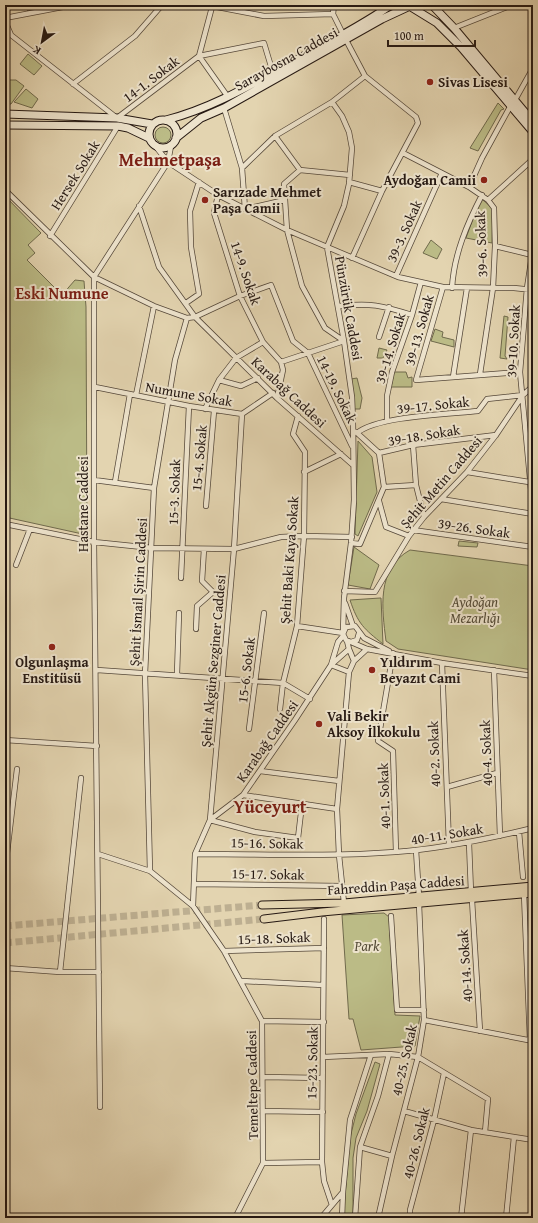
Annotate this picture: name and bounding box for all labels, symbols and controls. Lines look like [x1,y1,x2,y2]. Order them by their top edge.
north arrow [22,22,62,62]
street label: Saraybosna Caddesi [231,22,341,96]
scale bar [388,22,475,48]
text: 100 m [394,27,424,44]
text: K [29,42,44,59]
street label: 14-1. Sokak [118,51,184,107]
place label: Sivas Lisesi [438,72,508,92]
marker: Sivas Lisesi [425,77,435,87]
street label: Hersek Sokak [46,136,105,214]
district label: Mehmetpaşa [119,146,222,173]
place label: Aydoğan Camii [383,170,477,190]
marker: Aydoğan Camii [479,175,489,185]
place label: Sarızade Mehmet Paşa Camii [213,182,322,218]
marker: Sarızade Mehmet Paşa Camii [200,195,210,205]
street label: 39-3. Sokak [381,196,427,265]
street label: 39-6. Sokak [470,210,492,277]
street label: 14-9. Sokak [226,238,267,308]
street label: Pünzürük Caddesi [330,254,368,362]
district label: Eski Numune [15,281,109,305]
street label: 39-13. Sokak [399,291,439,368]
street label: 39-10. Sokak [501,303,525,378]
street label: 39-14. Sokak [370,309,411,386]
street label: Karabağ Caddesi [247,352,331,432]
street label: 14-19. Sokak [312,352,362,427]
street label: Numune Sokak [144,377,235,412]
street label: 39-17. Sokak [396,391,471,419]
street label: 39-18. Sokak [386,419,463,451]
street label: 15-4. Sokak [186,423,212,492]
street label: Şehit Metin Caddesi [395,432,487,532]
street label: Hastane Caddesi [73,456,93,552]
street label: 15-3. Sokak [163,458,185,525]
street label: Şehit Baki Kaya Sokak [275,495,304,625]
street label: 39-26. Sokak [436,513,512,543]
street label: Şehit İsmail Şirin Caddesi [124,517,152,667]
street label: Şehit Akgün Sezginer Caddesi [195,574,231,748]
park label: Aydoğan Mezarlığı [450,592,500,628]
street label: 15-6. Sokak [232,635,260,704]
marker: Olgunlaşma Enstitüsü [47,642,57,652]
place label: Olgunlaşma Enstitüsü [15,652,90,688]
place label: Yıldırım Beyazıt Cami [380,652,461,688]
marker: Yıldırım Beyazıt Cami [367,665,377,675]
street label: Karabağ Caddesi [231,696,303,786]
place label: Vali Bekir Aksoy İlkokulu [327,706,420,742]
marker: Vali Bekir Aksoy İlkokulu [314,719,324,729]
street label: 40-4. Sokak [475,719,497,786]
street label: 40-2. Sokak [423,720,445,787]
street label: 40-1. Sokak [373,762,395,829]
district label: Yüceyurt [233,793,307,820]
street label: 40-11. Sokak [409,818,486,850]
street label: 15-16. Sokak [230,832,305,854]
street label: 15-17. Sokak [231,863,306,885]
street label: Fahreddin Paşa Caddesi [327,870,465,900]
street label: 15-18. Sokak [237,927,312,949]
street label: 40-14. Sokak [452,928,478,1003]
park label: Park [354,936,380,956]
street label: 40-25. Sokak [386,1021,422,1098]
street label: 15-23. Sokak [301,1025,323,1100]
street label: Temeltepe Caddesi [241,1030,263,1140]
street label: 40-26. Sokak [397,1104,435,1181]

